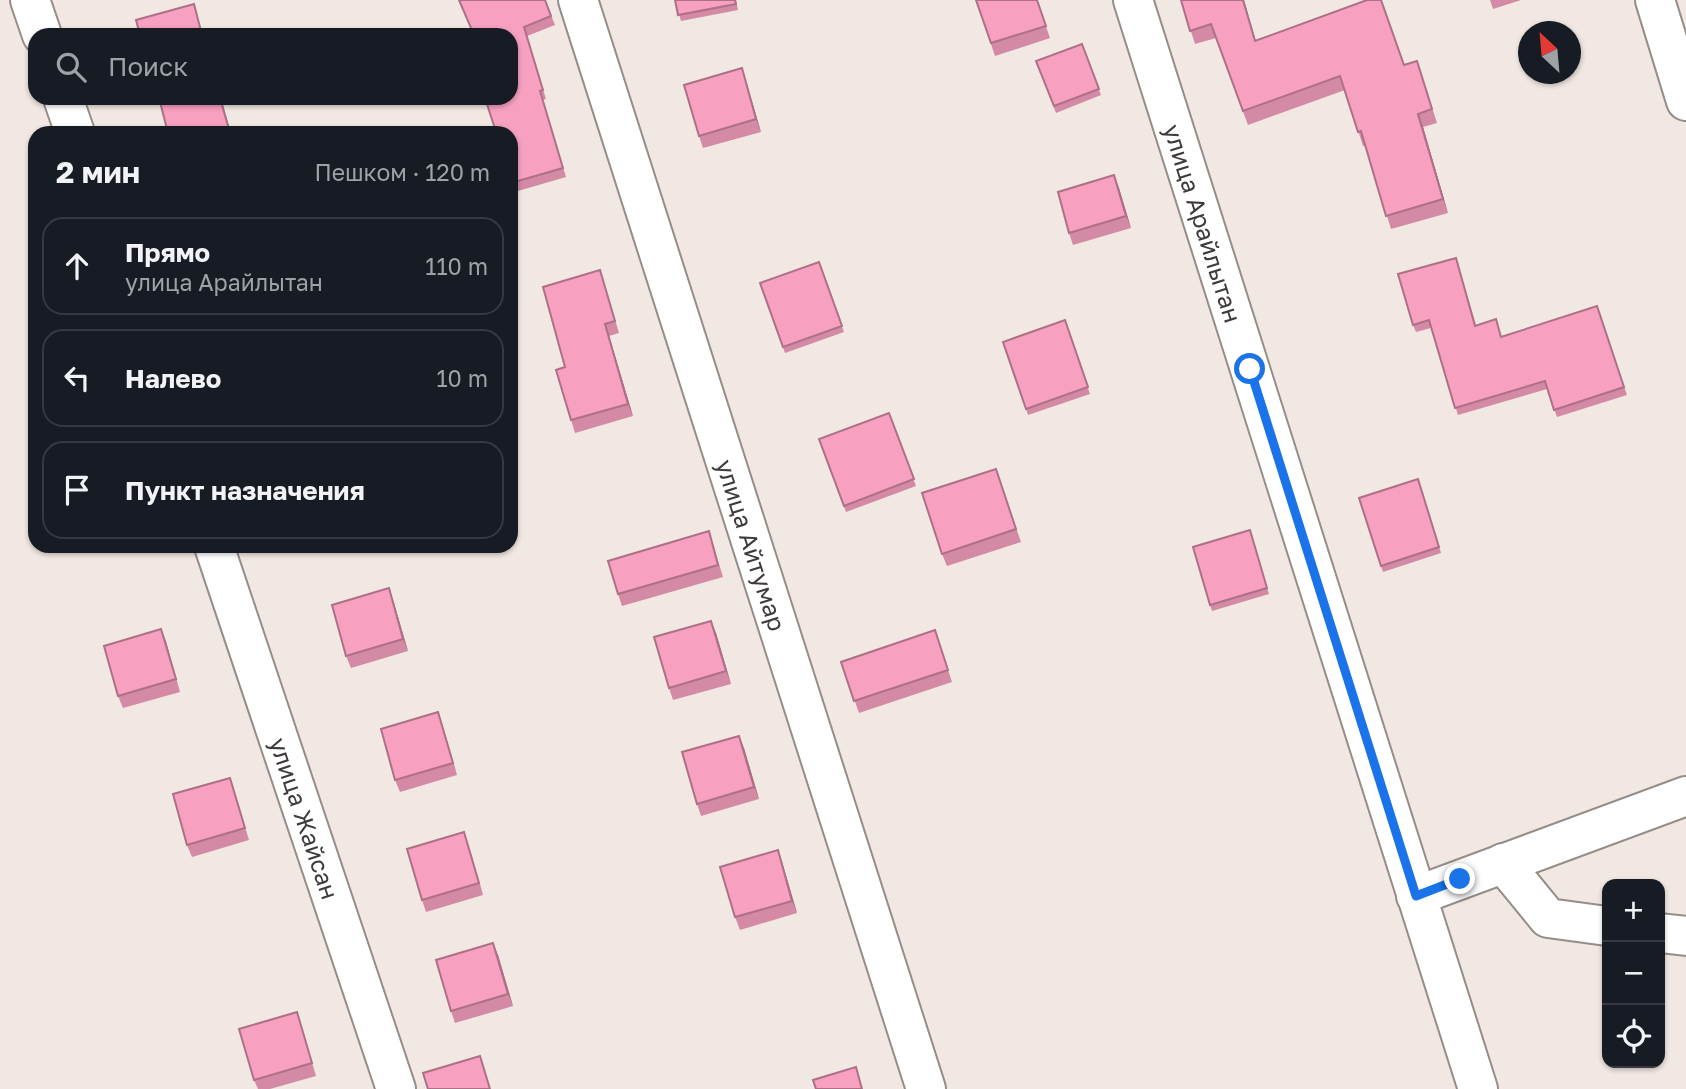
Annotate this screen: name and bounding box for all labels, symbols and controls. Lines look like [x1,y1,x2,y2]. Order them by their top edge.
north arrow [1518,21,1581,84]
search box [28,28,518,105]
icon: search [52,48,90,86]
text: Поиск [108,51,188,82]
street label: улица Арайлытан [1159,120,1249,326]
text: 2 мин [56,154,140,190]
text: Пешком · 120 m [314,158,490,186]
text: Прямо [125,237,210,268]
icon: ahead [58,247,96,285]
text: 110 m [425,252,488,280]
text: улица Арайлытан [125,268,323,296]
route start [1234,353,1265,384]
icon: left [58,359,96,397]
text: Налево [125,363,221,394]
text: 10 m [436,364,488,392]
street label: улица Айтумар [711,455,793,634]
icon: arrive [58,471,96,509]
text: Пункт назначения [125,475,365,506]
street label: улица Жайсан [265,734,346,903]
route end [1444,863,1475,894]
map controls [1602,879,1665,1068]
button: + [1602,879,1665,942]
button: − [1602,942,1665,1005]
button: locate [1602,1005,1665,1068]

